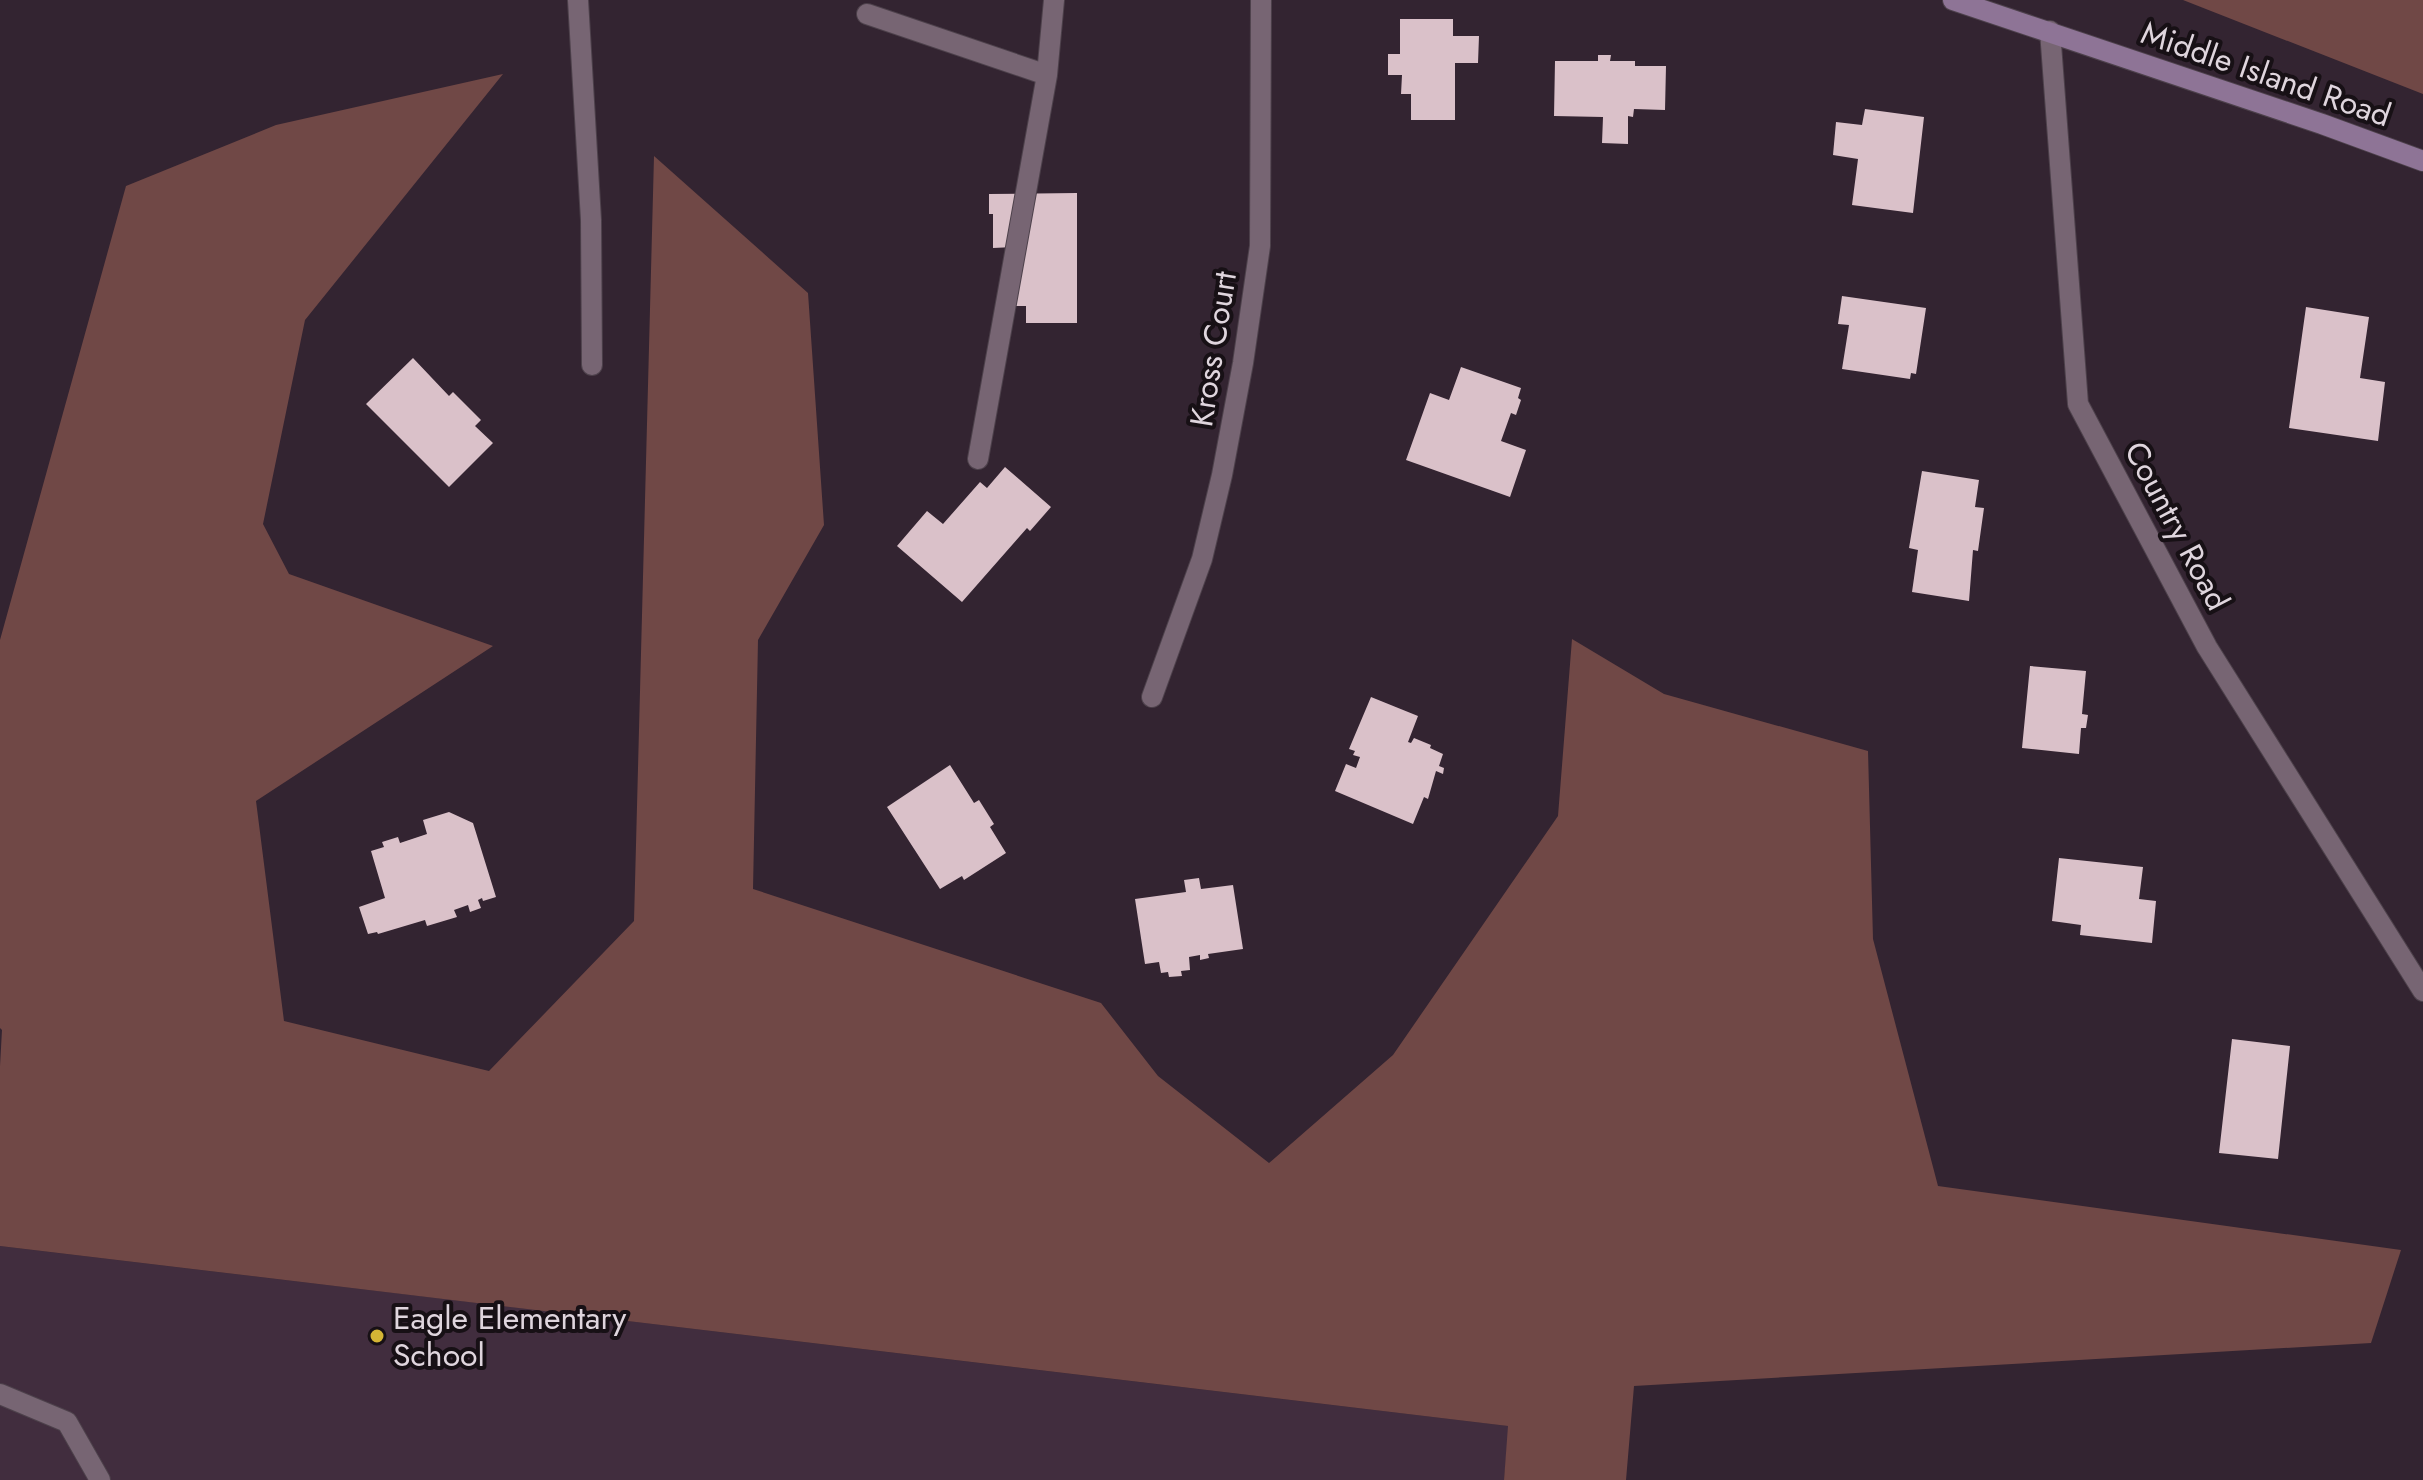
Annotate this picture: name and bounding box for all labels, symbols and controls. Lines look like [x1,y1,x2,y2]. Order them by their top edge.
street label: Middle Island Road [2135,10,2397,138]
street label: Kross Court [1178,268,1248,430]
street label: Country Road [2113,433,2241,619]
place label: Eagle Elementary School [393,1295,627,1378]
marker: Eagle Elementary School [368,1327,386,1345]

